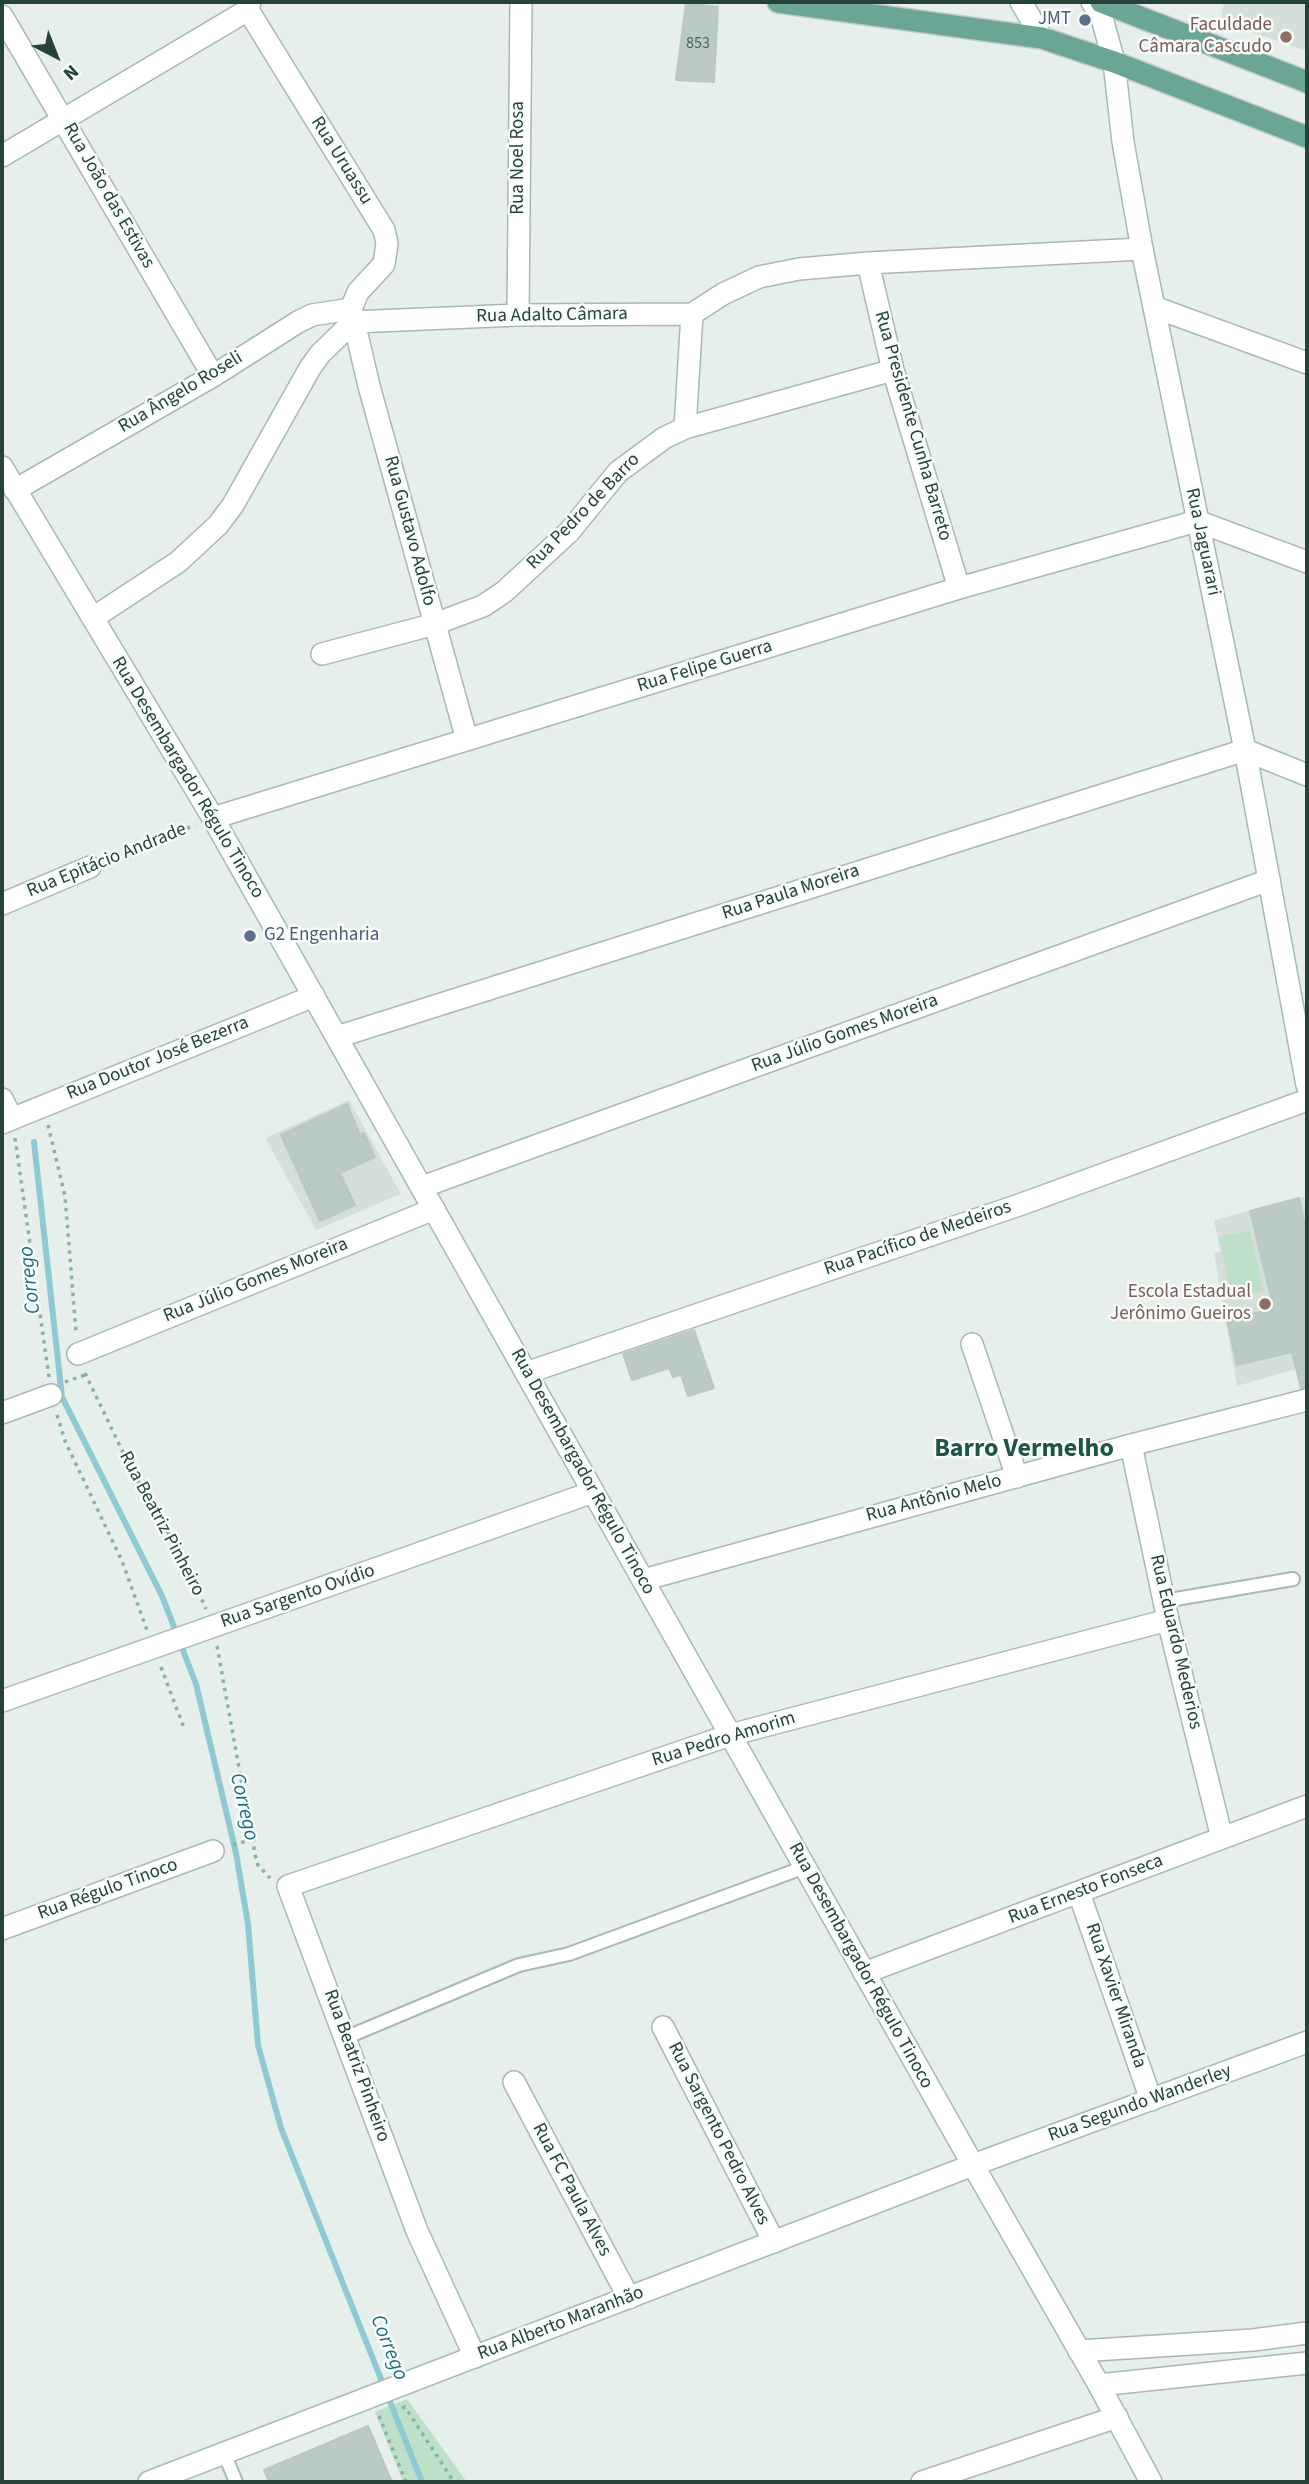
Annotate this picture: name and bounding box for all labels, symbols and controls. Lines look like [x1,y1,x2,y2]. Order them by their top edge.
place label: JMT [1038,9,1071,31]
marker: JMT [1077,12,1093,28]
place label: Faculdade Câmara Cascudo [1139,15,1272,59]
north arrow [21,21,91,91]
marker: Faculdade Câmara Cascudo [1278,29,1294,45]
house number: 853 [686,34,710,54]
text: N [57,58,84,86]
street label: Rua Noel Rosa [508,101,530,215]
street label: Rua Uruassu [305,113,377,209]
street label: Rua João das Estivas [57,119,159,273]
street label: Rua Adalto Câmara [476,303,628,329]
street label: Rua Presidente Cunha Barreto [868,308,956,544]
street label: Rua Ângelo Roseli [115,347,247,439]
street label: Rua Pedro de Barro [523,449,645,575]
street label: Rua Gustavo Adolfo [378,454,440,608]
street label: Rua Jaguarari [1179,486,1225,598]
street label: Rua Felipe Guerra [635,636,775,698]
street label: Rua Desembargador Régulo Tinoco [106,653,268,903]
street label: Rua Epitácio Andrade [24,819,190,903]
street label: Rua Paula Moreira [720,860,862,926]
place label: G2 Engenharia [264,925,379,947]
marker: G2 Engenharia [242,928,258,944]
street label: Rua Júlio Gomes Moreira [749,990,941,1078]
street label: Rua Doutor José Bezerra [64,1012,252,1106]
street label: Rua Pacífico de Medeiros [822,1196,1014,1282]
street label: Rua Júlio Gomes Moreira [160,1234,352,1328]
water label: Corrego [15,1245,47,1315]
place label: Escola Estadual Jerônimo Gueiros [1110,1282,1251,1326]
marker: Escola Estadual Jerônimo Gueiros [1257,1296,1273,1312]
street label: Rua Desembargador Régulo Tinoco [505,1345,659,1599]
district label: Barro Vermelho [934,1434,1114,1466]
street label: Rua Beatriz Pinheiro [113,1448,209,1600]
street label: Rua Antônio Melo [864,1470,1004,1528]
street label: Rua Eduardo Mederios [1144,1552,1206,1732]
street label: Rua Sargento Ovídio [218,1560,378,1634]
street label: Rua Pedro Amorim [650,1707,798,1773]
water label: Corrego [223,1771,263,1843]
street label: Rua Desembargador Régulo Tinoco [783,1839,937,2093]
street label: Rua Ernesto Fonseca [1005,1850,1167,1930]
street label: Rua Régulo Tinoco [35,1854,181,1926]
street label: Rua Xavier Miranda [1080,1921,1150,2071]
street label: Rua Beatriz Pinheiro [318,1987,394,2145]
street label: Rua Sargento Pedro Alves [662,2039,774,2229]
street label: Rua Segundo Wanderley [1045,2060,1235,2148]
street label: Rua FC Paula Alves [526,2119,616,2261]
street label: Rua Alberto Maranhão [475,2282,647,2366]
water label: Corrego [363,2312,413,2384]

